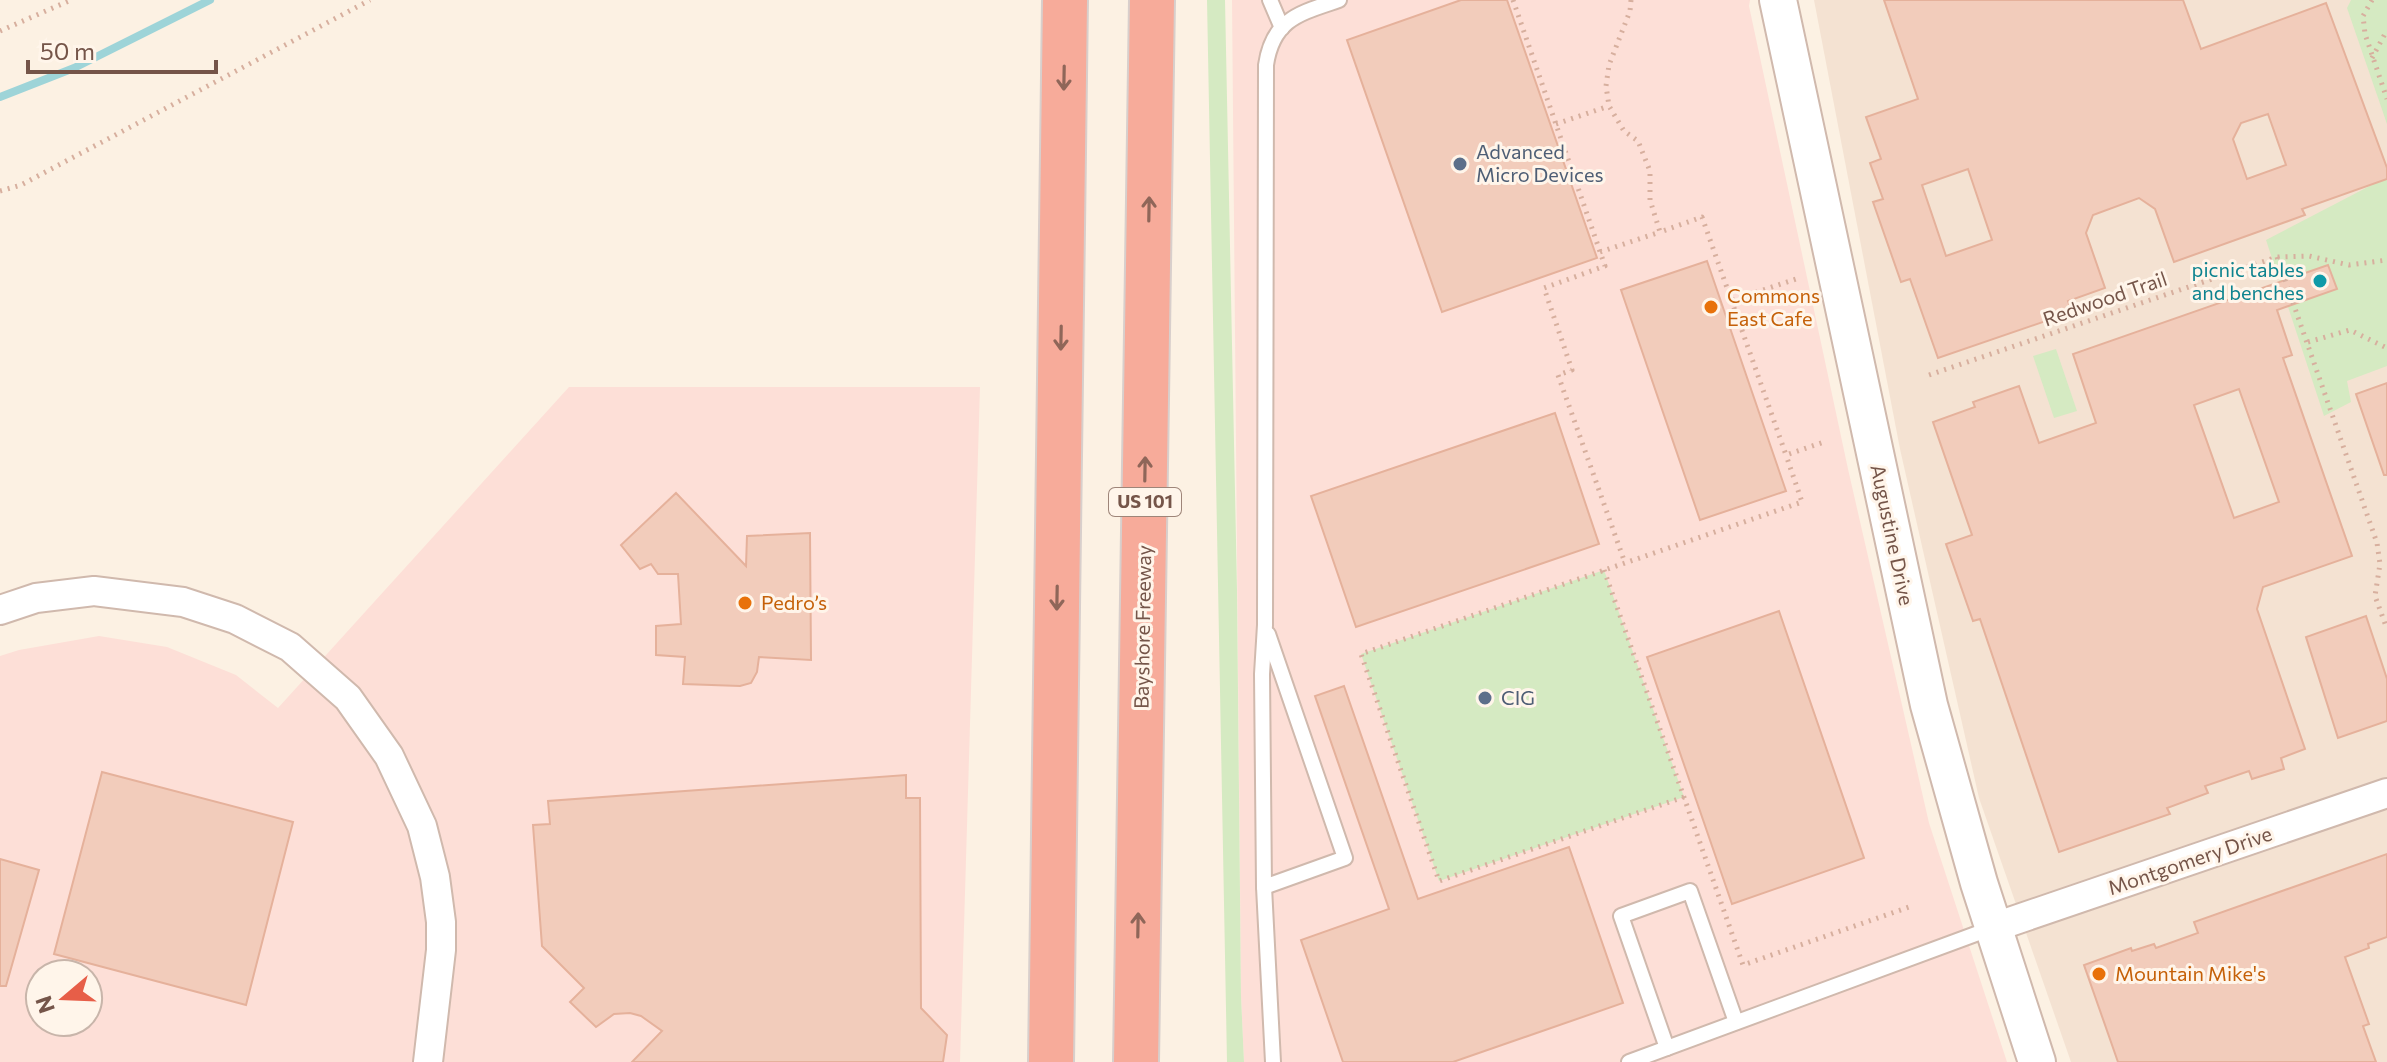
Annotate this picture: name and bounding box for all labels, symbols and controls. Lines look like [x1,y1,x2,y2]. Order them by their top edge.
scale bar [28,24,216,74]
text: 50 m [40,36,95,65]
one-way arrow [1056,64,1072,91]
place label: Advanced Micro Devices [1476,139,1604,186]
marker: Advanced Micro Devices [1451,155,1469,173]
one-way arrow [1141,196,1156,223]
place label: picnic tables and benches [2192,257,2304,304]
street label: Redwood Trail [2040,266,2170,330]
marker: picnic tables and benches [2311,272,2329,290]
place label: Commons East Cafe [1727,283,1820,330]
marker: Commons East Cafe [1702,298,1720,316]
one-way arrow [1053,324,1068,351]
one-way arrow [1137,456,1153,483]
street label: Augustine Drive [1866,462,1920,607]
road number: US 101 [1109,488,1181,516]
street label: Bayshore Freeway [1129,545,1155,709]
one-way arrow [1050,584,1065,611]
place label: Pedro’s [761,590,827,614]
marker: Pedro’s [736,594,754,612]
place label: CIG [1501,685,1535,709]
marker: CIG [1476,689,1494,707]
street label: Montgomery Drive [2105,821,2275,899]
one-way arrow [1131,912,1146,939]
north arrow [24,958,104,1038]
place label: Mountain Mike's [2115,961,2266,985]
marker: Mountain Mike's [2090,965,2108,983]
text: N [29,992,60,1017]

